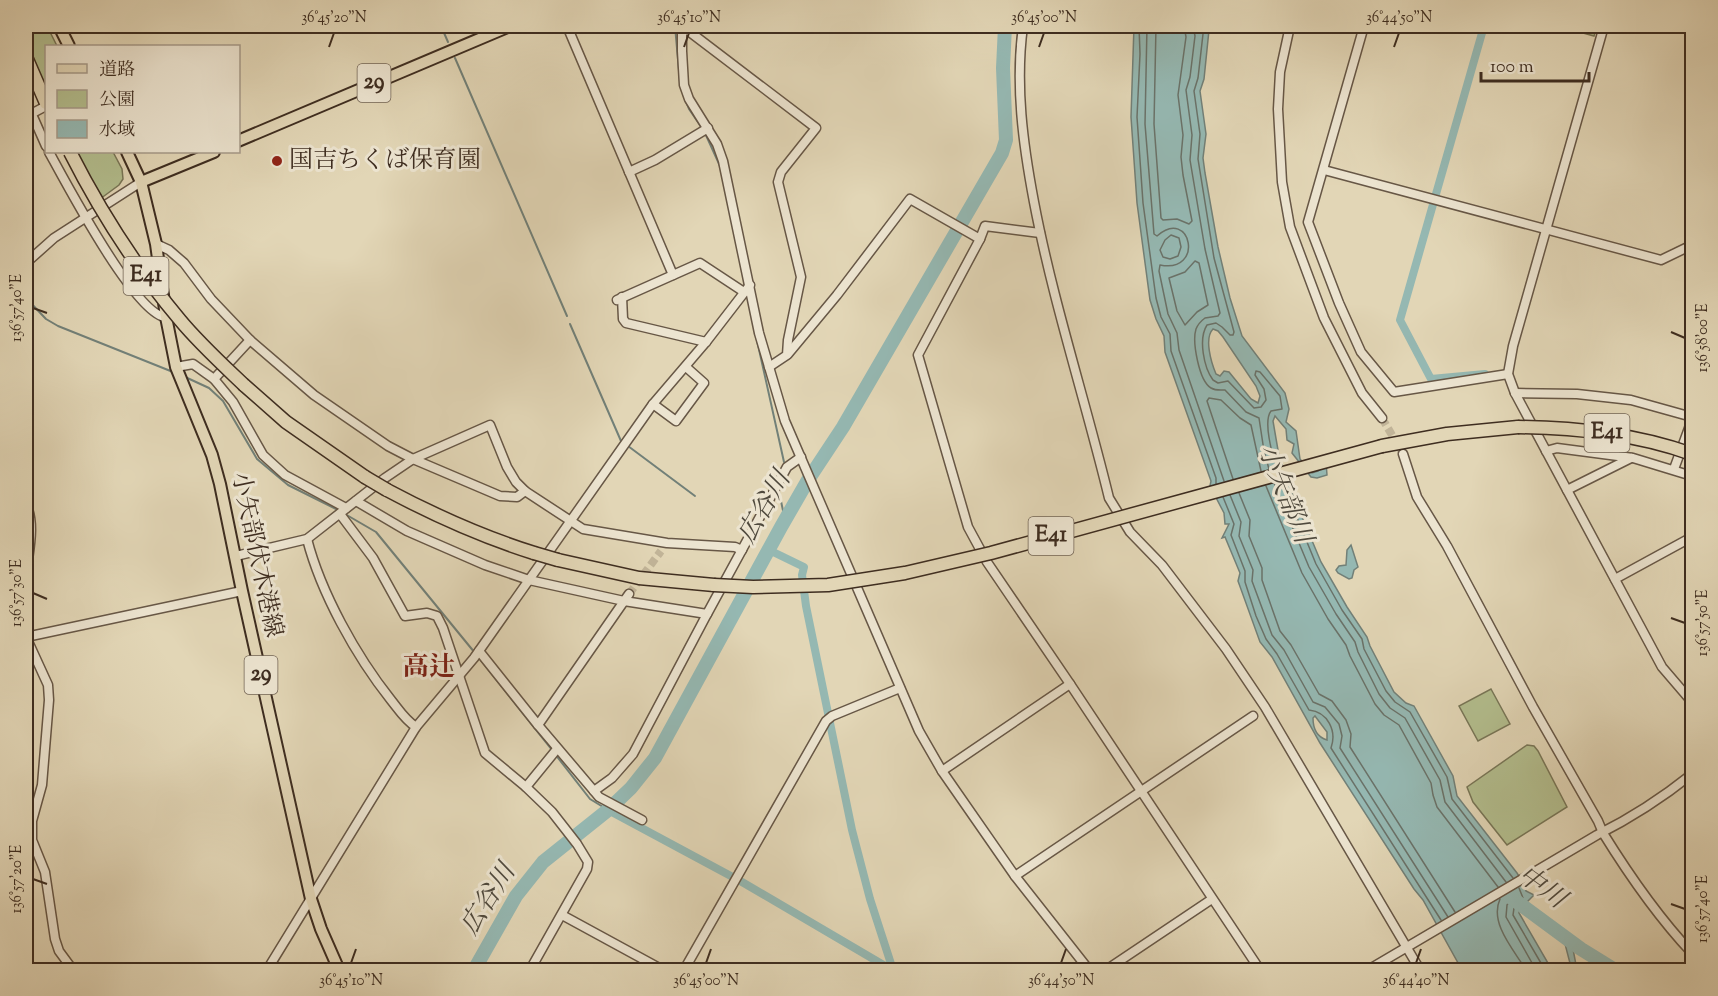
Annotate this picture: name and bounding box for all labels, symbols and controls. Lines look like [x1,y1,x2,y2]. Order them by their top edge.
text: 36°45'20"N [301,8,367,29]
text: 36°45'10"N [657,8,721,29]
text: 36°45'00"N [1011,8,1077,29]
text: 36°44'50"N [1366,8,1432,29]
legend [45,45,240,153]
scale bar [1481,45,1589,83]
text: 100 m [1490,55,1534,81]
text: 道路 [99,58,135,84]
road number: 29 [358,64,391,102]
text: 公園 [99,88,135,114]
text: 水域 [99,118,135,144]
place label: 国吉ちくば保育園 [289,144,481,178]
marker: 国吉ちくば保育園 [270,154,284,168]
road number: E41 [124,257,168,295]
text: 136°57'40"E [7,274,28,342]
text: 136°58'00"E [1693,303,1714,373]
road number: E41 [1584,414,1630,452]
water label: 小矢部川 [1247,439,1322,552]
water label: 広谷川 [729,462,802,551]
street label: 小矢部伏木港線 [222,469,290,641]
road number: E41 [1028,517,1074,555]
text: 136°57'30"E [7,559,28,627]
text: 136°57'50"E [1693,589,1714,657]
district label: 高辻 [403,650,455,687]
road number: 29 [244,656,278,694]
text: 136°57'20"E [7,845,28,913]
water label: 広谷川 [453,855,527,943]
water label: 中川 [1509,858,1575,920]
text: 136°57'40"E [1693,875,1714,943]
text: 36°45'10"N [319,971,383,992]
text: 36°45'00"N [673,971,739,992]
text: 36°44'50"N [1028,971,1094,992]
text: 36°44'40"N [1382,971,1450,992]

